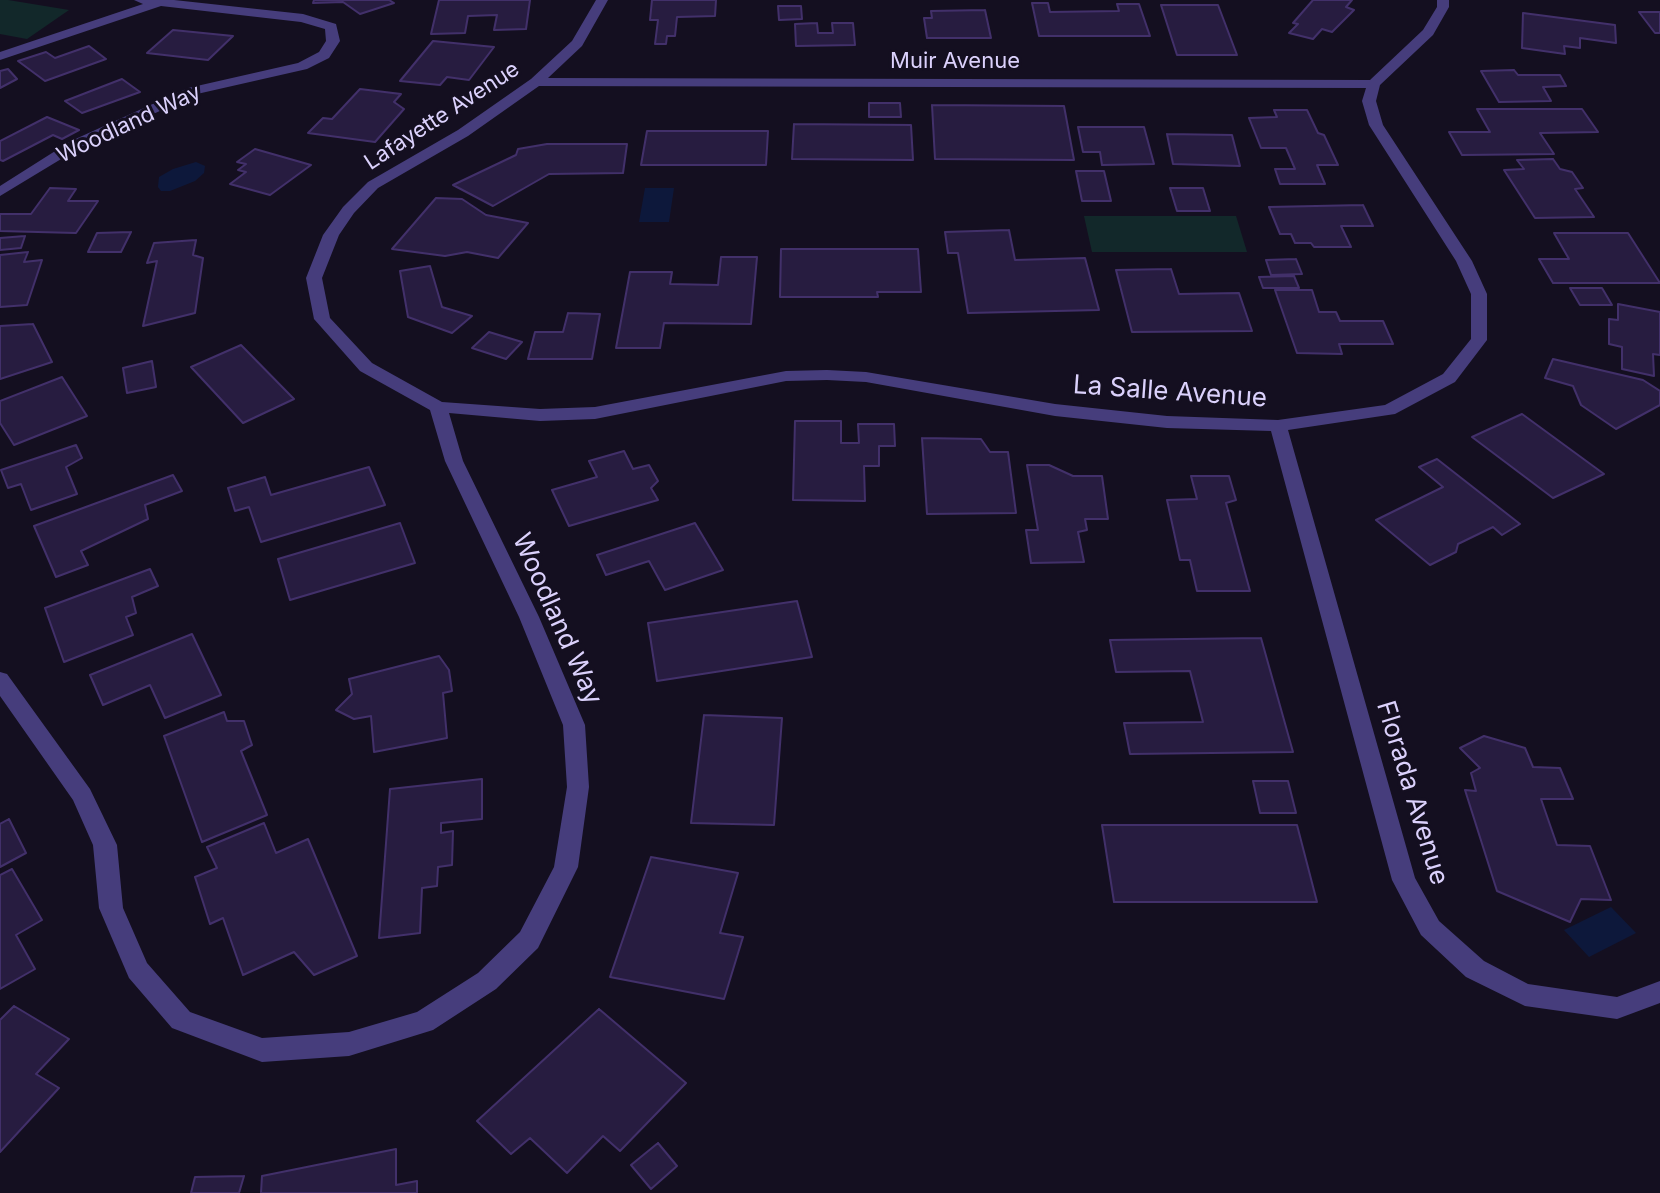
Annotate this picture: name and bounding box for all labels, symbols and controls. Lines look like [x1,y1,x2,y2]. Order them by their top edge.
street label: Muir Avenue [890,48,1020,74]
street label: Lafayette Avenue [360,56,524,176]
street label: Woodland Way [53,79,205,169]
street label: La Salle Avenue [1072,370,1268,414]
street label: Woodland Way [505,529,609,709]
street label: Florada Avenue [1369,697,1455,889]

